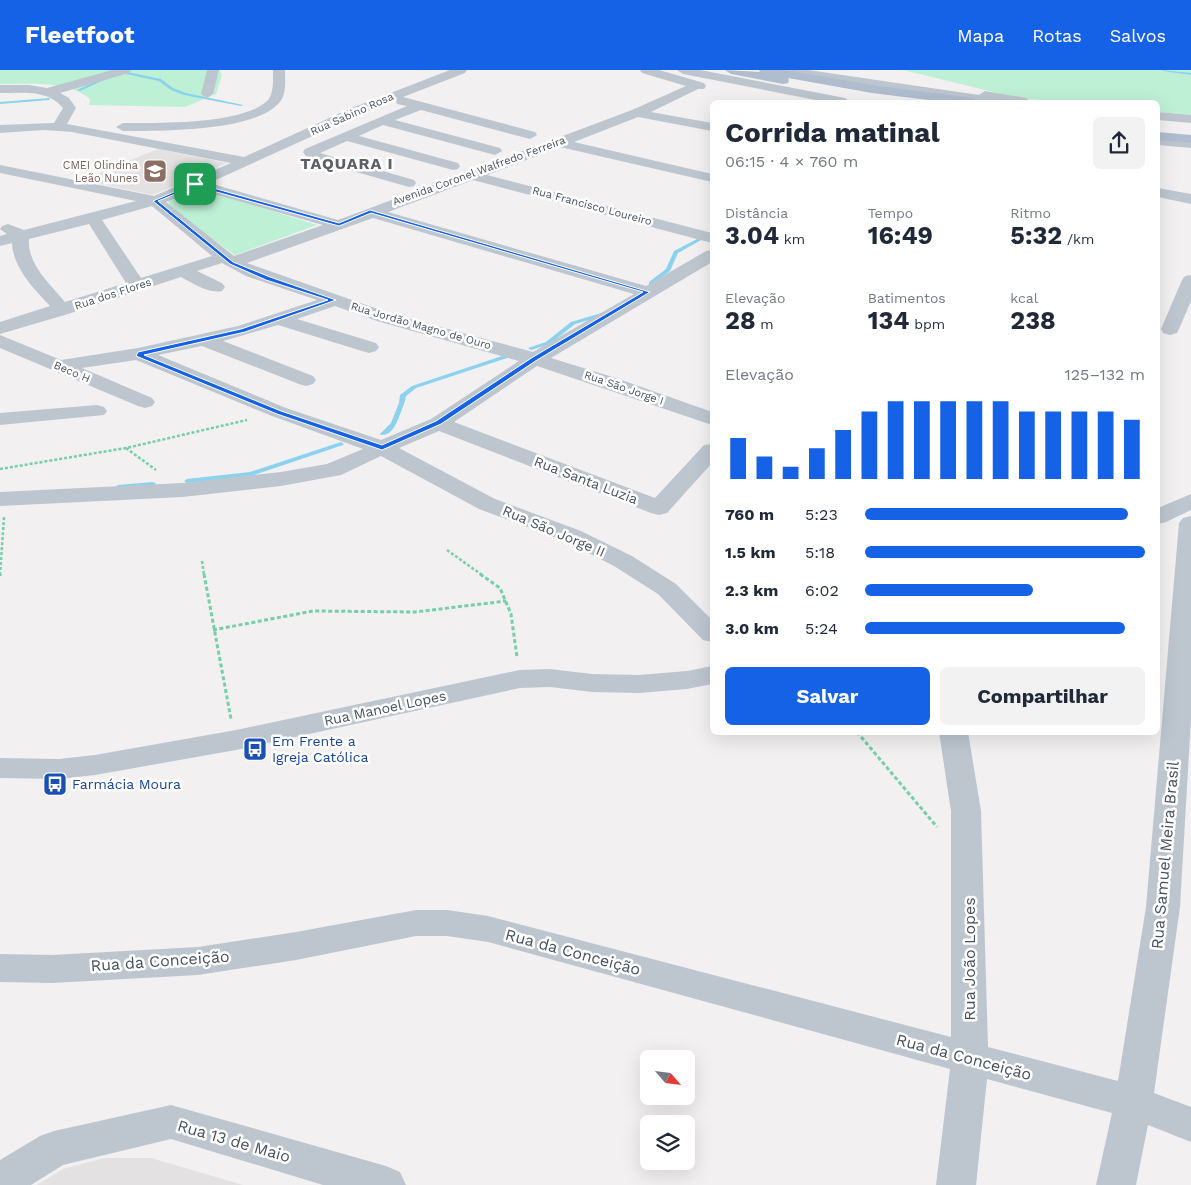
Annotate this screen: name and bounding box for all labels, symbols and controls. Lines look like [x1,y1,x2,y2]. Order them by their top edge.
text: Fleetfoot [25,21,134,49]
text: Mapa [957,25,1004,46]
text: Rotas [1032,25,1082,46]
text: Salvos [1110,25,1166,46]
street label: Rua Sabino Rosa [308,90,396,138]
text: Corrida matinal [725,116,940,149]
button: share [1093,117,1145,169]
street label: Avenida Coronel Walfredo Ferreira [391,134,567,208]
text: 06:15 · 4 × 760 m [725,152,858,171]
district label: TAQUARA I [300,154,394,173]
school or university icon: CMEI Olindina Leão Nunes [142,158,168,184]
place label: CMEI Olindina Leão Nunes [63,159,138,185]
pin [174,163,216,205]
icon: arrive [181,170,209,198]
street label: Rua Francisco Loureiro [531,184,653,228]
text: Distância [725,205,788,221]
text: Tempo [868,205,913,221]
text: Ritmo [1010,205,1051,221]
text: 3.04 [725,221,779,250]
text: 16:49 [868,221,933,250]
text: 5:32 [1010,221,1062,250]
text: km [779,231,805,247]
text: /km [1062,231,1094,247]
street label: Rua dos Flores [73,275,153,313]
text: Elevação [725,290,785,306]
text: Batimentos [868,290,946,306]
text: kcal [1010,290,1038,306]
street label: Rua Jordão Magno de Ouro [349,300,493,352]
text: 28 [725,306,756,335]
text: 134 [868,306,909,335]
text: 238 [1010,306,1056,335]
text: m [756,316,774,332]
text: bpm [909,316,945,332]
street label: Beco H [52,359,92,385]
text: Elevação [725,365,794,384]
text: 125–132 m [1065,365,1145,384]
street label: Rua São Jorge I [583,368,665,408]
street label: Rua Santa Luzia [532,453,640,507]
street label: Rua São Jorge II [500,502,608,560]
text: 760 m [725,505,774,524]
text: 5:23 [805,505,838,524]
text: 1.5 km [725,543,775,562]
text: 5:18 [805,543,835,562]
text: 2.3 km [725,581,778,600]
text: 6:02 [805,581,839,600]
text: 3.0 km [725,619,779,638]
text: 5:24 [805,619,838,638]
button: Salvar [725,667,930,725]
button: Compartilhar [940,667,1145,725]
street label: Rua Manoel Lopes [322,687,448,729]
place label: Em Frente a Igreja Católica [272,733,368,765]
bus stop icon: Em Frente a Igreja Católica [242,736,268,762]
street label: Rua Samuel Meira Brasil [1147,760,1183,950]
bus stop icon: Farmácia Moura [42,771,68,797]
place label: Farmácia Moura [72,776,181,792]
street label: Rua João Lopes [960,897,979,1021]
street label: Rua da Conceição [503,925,643,979]
street label: Rua da Conceição [90,947,230,975]
street label: Rua da Conceição [894,1030,1034,1084]
north arrow [640,1050,695,1105]
map controls [640,1050,695,1170]
button: layers [640,1115,695,1170]
street label: Rua 13 de Maio [175,1116,293,1166]

